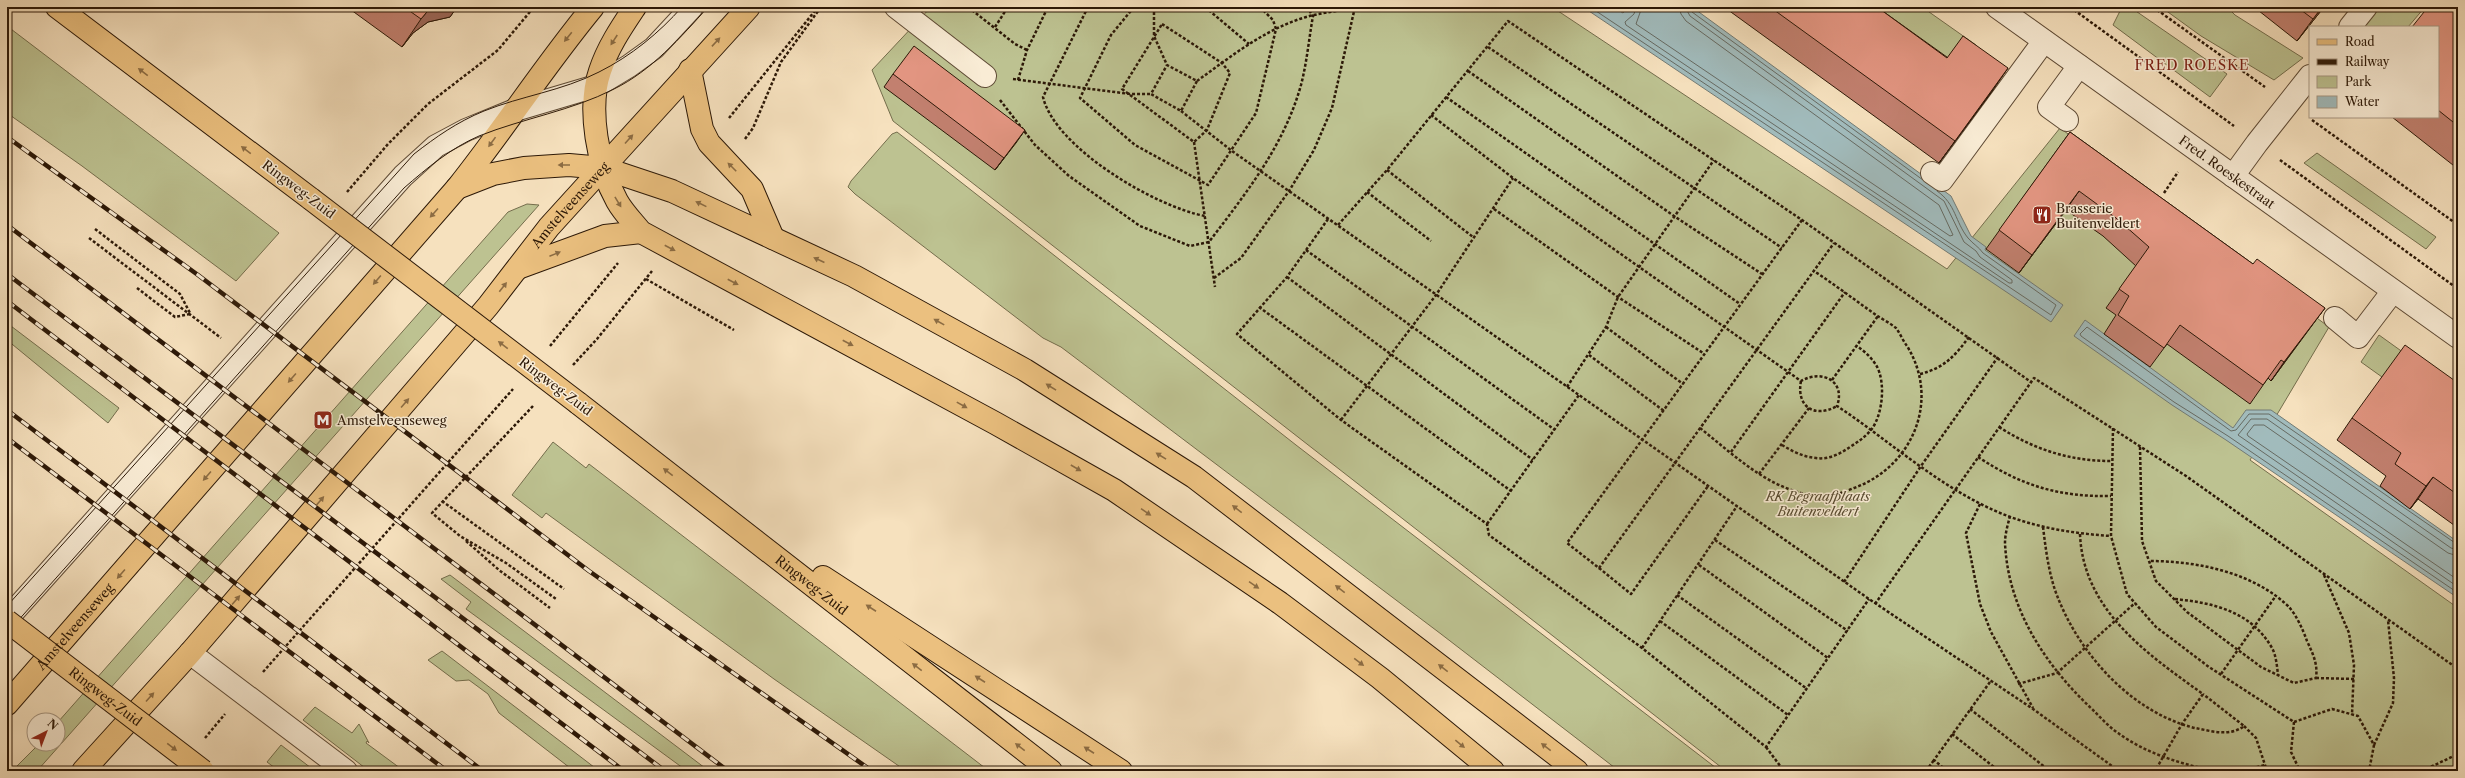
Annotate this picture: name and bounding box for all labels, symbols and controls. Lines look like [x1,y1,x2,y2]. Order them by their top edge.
legend [2309,26,2439,118]
one-way arrow [564,32,572,43]
text: Road [2345,34,2375,49]
one-way arrow [610,35,618,45]
one-way arrow [711,37,721,47]
text: Railway [2345,54,2390,69]
district label: FRED ROESKE [2134,56,2250,74]
one-way arrow [137,67,148,76]
text: Park [2345,74,2372,89]
text: Water [2344,94,2379,109]
street label: Fred. Roeskestraat [2176,132,2279,212]
one-way arrow [624,133,633,144]
one-way arrow [488,136,496,147]
one-way arrow [241,146,252,154]
street label: Ringweg-Zuid [259,156,339,222]
street label: Amstelveenseweg [527,158,612,252]
one-way arrow [557,162,570,168]
one-way arrow [727,162,737,172]
one-way arrow [615,196,622,208]
place label: Brasserie Buitenveldert [2056,200,2140,231]
one-way arrow [695,201,707,207]
restaurant icon: Brasserie Buitenveldert [2031,204,2053,226]
one-way arrow [430,209,439,218]
one-way arrow [664,245,676,251]
one-way arrow [549,250,561,256]
one-way arrow [813,257,825,263]
one-way arrow [373,274,381,285]
one-way arrow [727,278,739,285]
one-way arrow [499,282,508,293]
one-way arrow [933,318,944,325]
one-way arrow [842,340,854,346]
one-way arrow [497,341,508,349]
street label: Ringweg-Zuid [516,353,596,419]
one-way arrow [288,373,297,383]
one-way arrow [1045,383,1057,390]
one-way arrow [401,397,410,408]
one-way arrow [956,401,968,408]
metro station icon: Amstelveenseweg [312,409,334,431]
place label: Amstelveenseweg [336,412,447,428]
one-way arrow [1156,452,1166,460]
one-way arrow [1070,465,1082,472]
one-way arrow [663,468,674,477]
one-way arrow [202,471,211,481]
park label: RK Begraafplaats Buitenveldert [1765,488,1871,519]
one-way arrow [316,496,325,507]
one-way arrow [1231,505,1242,514]
one-way arrow [1141,508,1151,516]
street label: Ringweg-Zuid [772,552,851,618]
one-way arrow [116,568,125,579]
street label: Amstelveenseweg [32,580,117,674]
one-way arrow [1248,582,1259,589]
one-way arrow [1334,584,1345,593]
one-way arrow [231,594,240,605]
one-way arrow [866,604,876,612]
one-way arrow [1353,658,1364,666]
street label: Ringweg-Zuid [66,663,145,729]
one-way arrow [912,663,923,671]
one-way arrow [1437,664,1448,672]
one-way arrow [975,675,985,683]
one-way arrow [145,692,154,703]
north arrow [26,712,66,752]
text: N [44,716,61,733]
one-way arrow [1454,739,1465,748]
one-way arrow [166,742,177,751]
one-way arrow [1014,743,1025,751]
one-way arrow [1540,743,1551,751]
one-way arrow [1084,746,1094,754]

